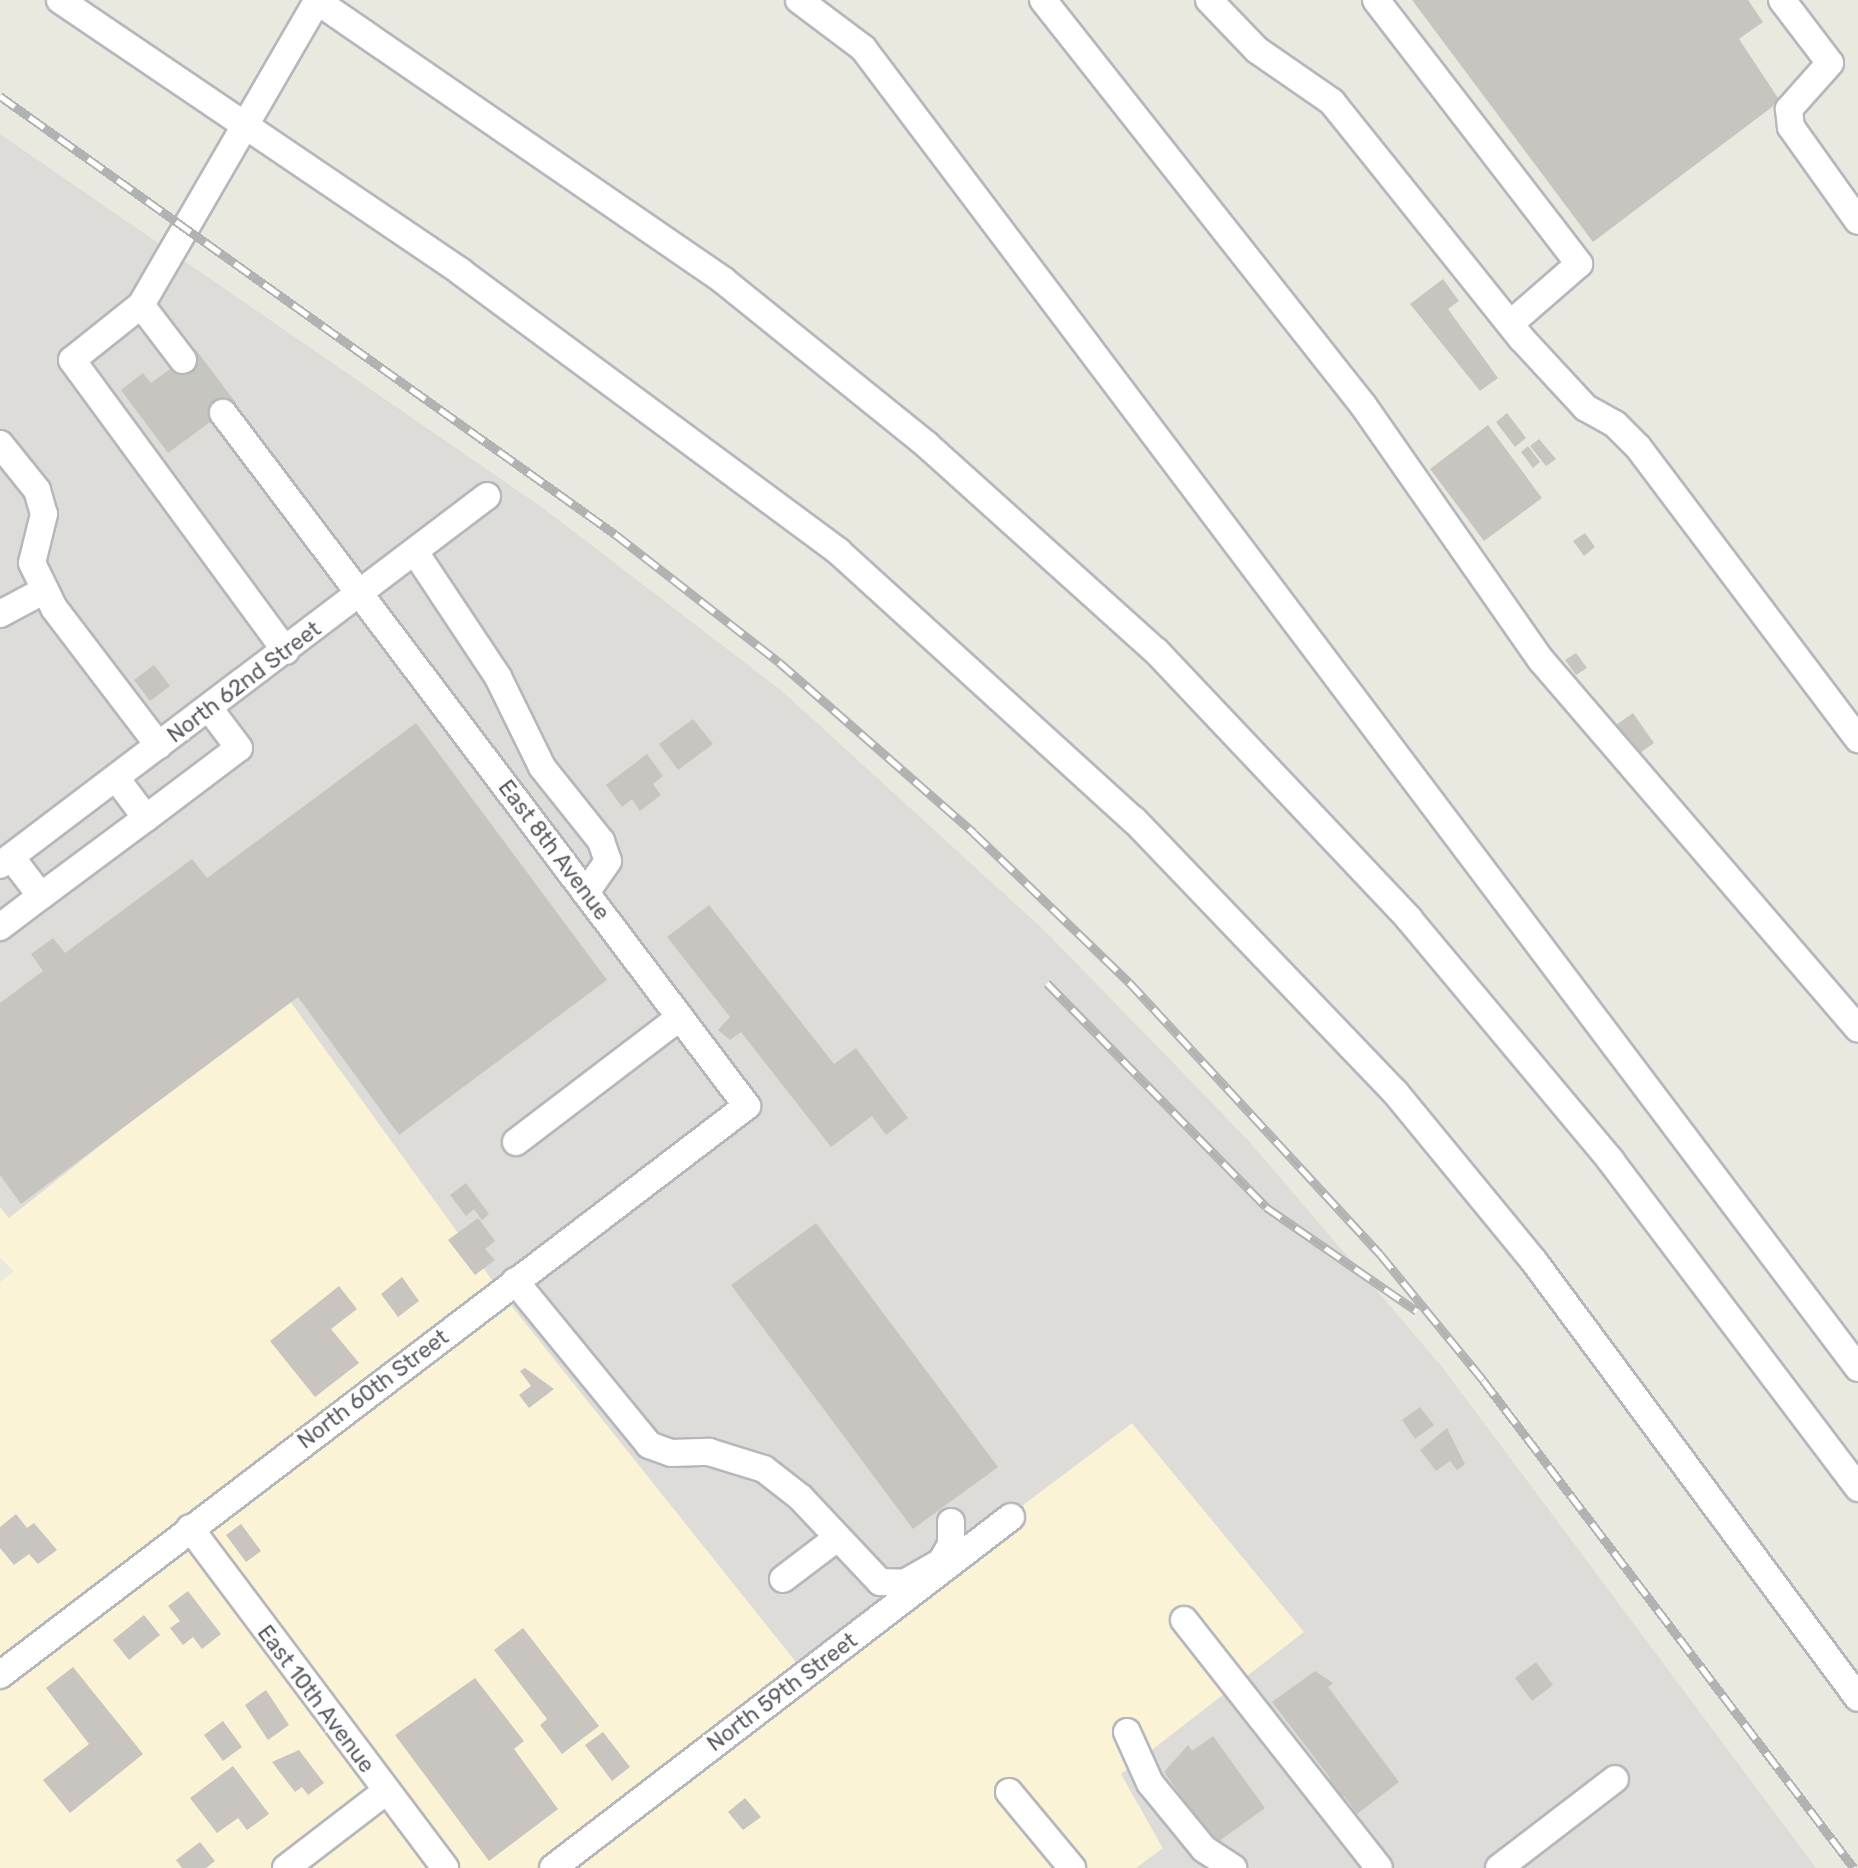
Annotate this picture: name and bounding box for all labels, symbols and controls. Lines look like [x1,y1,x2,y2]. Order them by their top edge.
street label: North 62nd Street [162,616,326,748]
street label: East 8th Avenue [493,775,615,925]
street label: North 60th Street [292,1324,454,1454]
street label: East 10th Avenue [252,1620,380,1778]
street label: North 59th Street [702,1627,862,1757]

